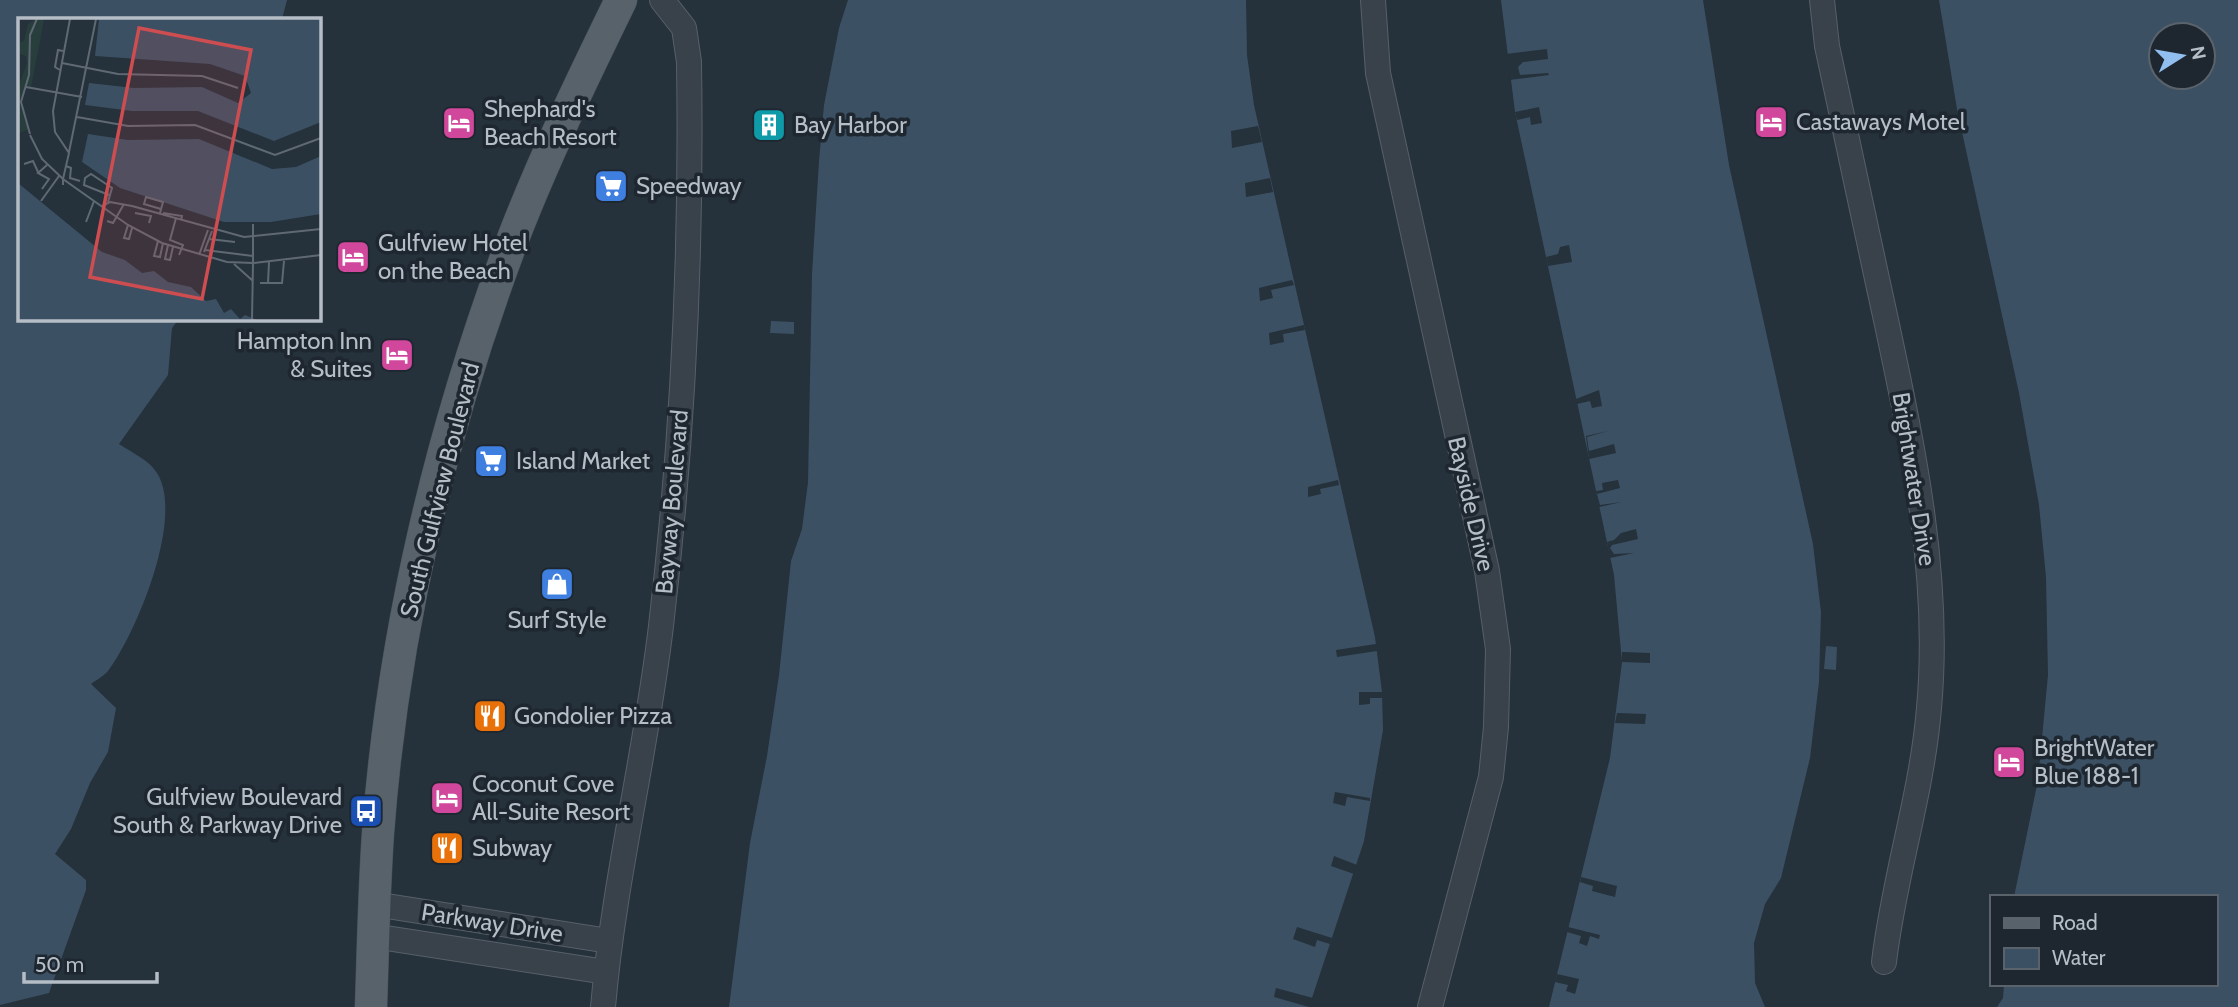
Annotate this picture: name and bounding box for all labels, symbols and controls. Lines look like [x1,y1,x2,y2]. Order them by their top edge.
inset map [18,18,320,320]
north arrow [2147,21,2217,91]
text: N [2186,44,2211,62]
place label: Shephard's Beach Resort [484,94,617,151]
hotel icon: Castaways Motel [1752,103,1790,141]
hotel icon: Shephard's Beach Resort [440,104,478,142]
building icon: Bay Harbor [750,106,788,144]
place label: Castaways Motel [1796,107,1966,136]
place label: Bay Harbor [794,110,907,139]
supermarket icon: Speedway [592,167,630,205]
place label: Speedway [636,171,742,200]
place label: Gulfview Hotel on the Beach [378,228,528,285]
hotel icon: Gulfview Hotel on the Beach [334,238,372,276]
place label: Hampton Inn & Suites [237,326,372,383]
hotel icon: Hampton Inn & Suites [378,336,416,374]
street label: South Gulfview Boulevard [394,359,485,621]
street label: Brightwater Drive [1886,390,1943,568]
street label: Bayway Boulevard [649,409,694,595]
street label: Bayside Drive [1442,434,1501,574]
supermarket icon: Island Market [472,442,510,480]
place label: Island Market [516,446,650,475]
shop icon: Surf Style [538,565,576,603]
place label: Surf Style [507,605,607,634]
restaurant icon: Gondolier Pizza [471,697,509,735]
place label: Gondolier Pizza [514,701,672,730]
place label: BrightWater Blue 188-1 [2034,733,2155,790]
hotel icon: BrightWater Blue 188-1 [1990,743,2028,781]
place label: Coconut Cove All-Suite Resort [472,769,630,826]
hotel icon: Coconut Cove All-Suite Resort [428,779,466,817]
place label: Gulfview Boulevard South & Parkway Drive [113,782,342,839]
bus stop icon: Gulfview Boulevard South & Parkway Drive [347,792,385,830]
restaurant icon: Subway [428,829,466,867]
place label: Subway [472,833,552,862]
legend [1990,895,2217,986]
street label: Parkway Drive [419,897,565,948]
text: Road [2052,910,2098,935]
scale bar [24,940,158,984]
text: Water [2052,945,2106,970]
text: 50 m [35,952,84,977]

